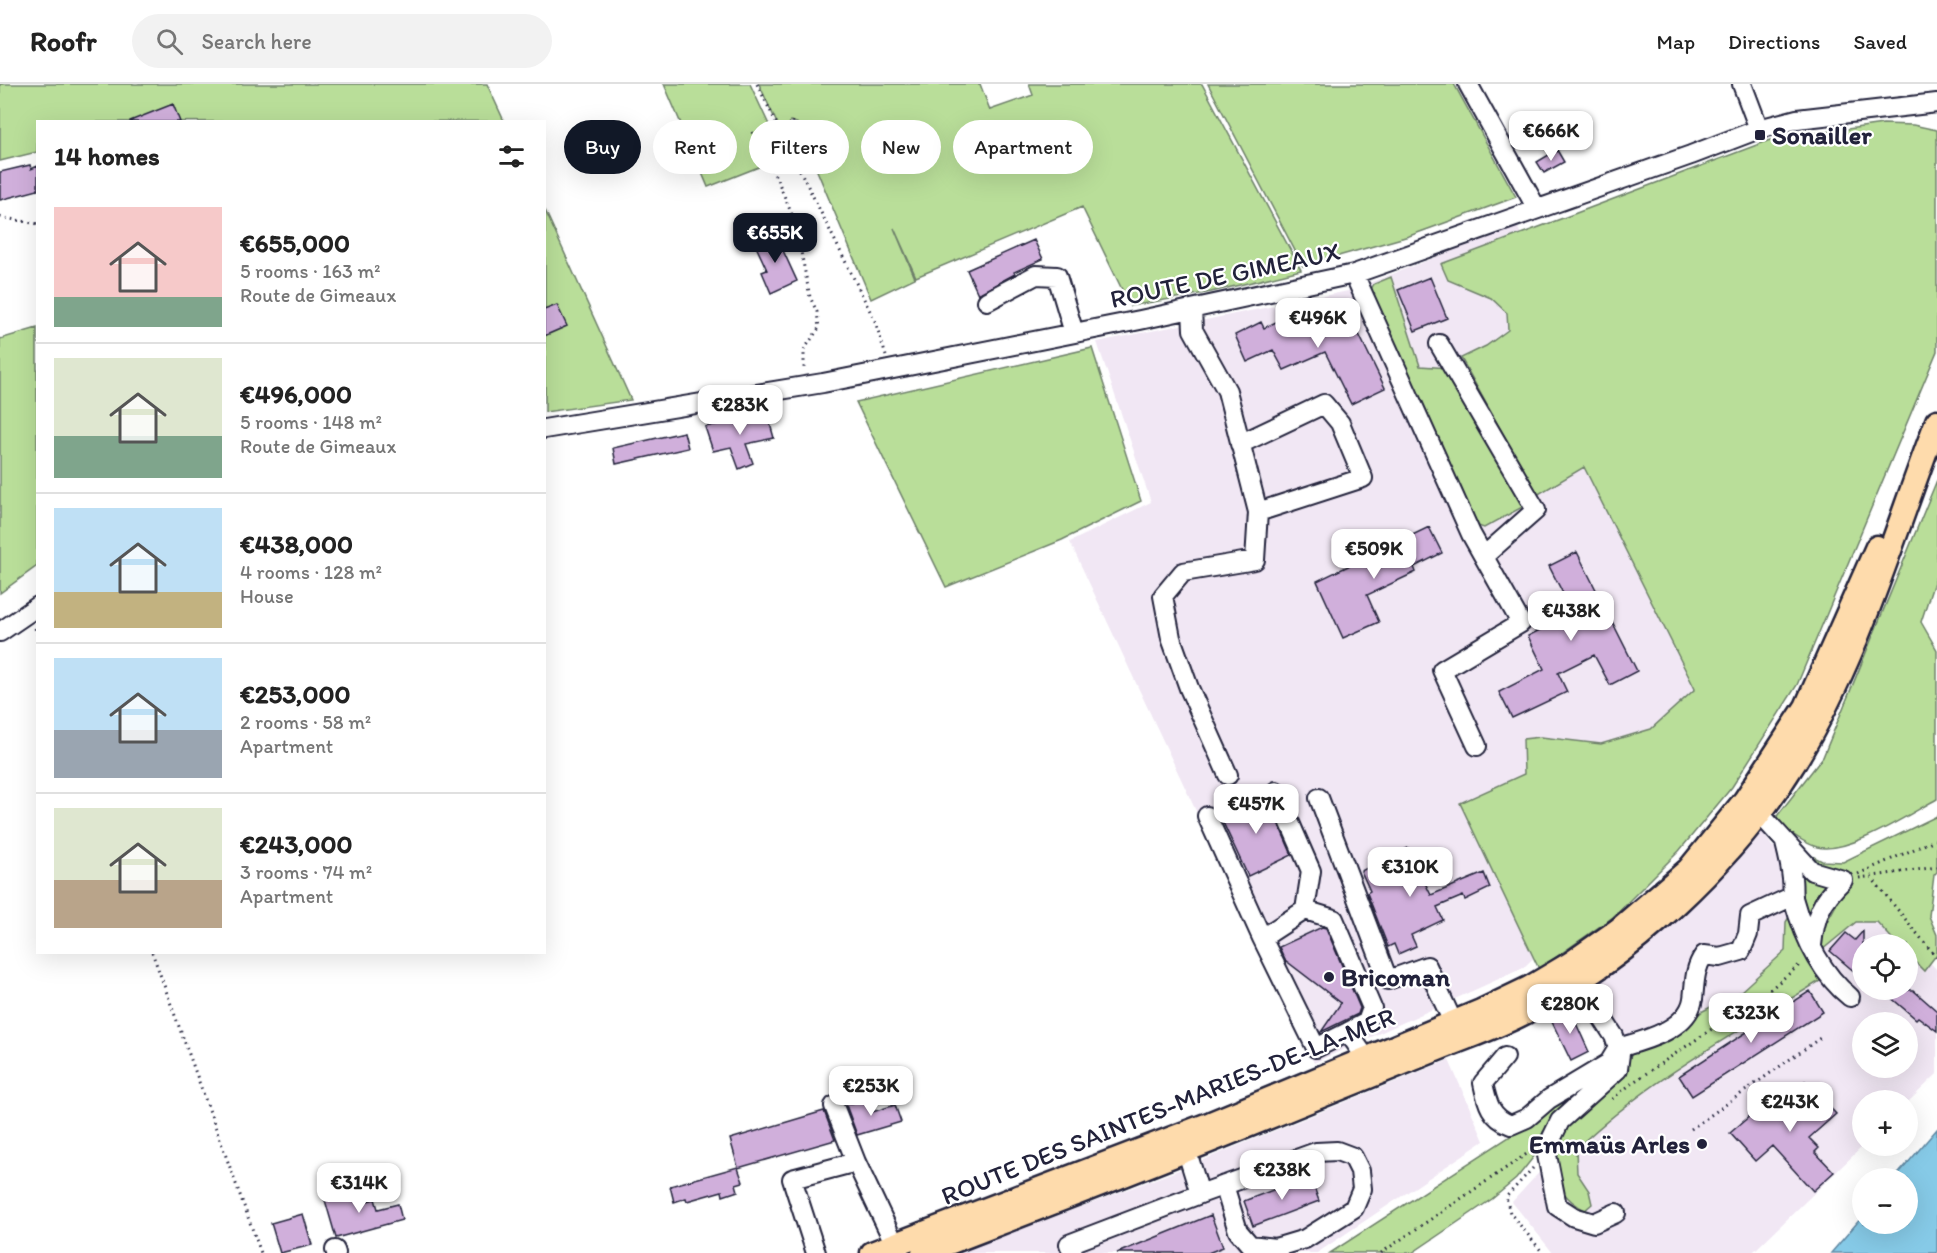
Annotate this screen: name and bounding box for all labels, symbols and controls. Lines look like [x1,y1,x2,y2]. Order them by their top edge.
search box [132,14,552,68]
text: Roofr [30,24,96,58]
icon: search [153,25,186,58]
text: Search here [201,28,312,55]
text: Map [1657,29,1695,54]
text: Directions [1728,29,1820,54]
text: Saved [1853,29,1907,54]
pin: €666K [1509,111,1593,162]
text: €666K [1523,118,1579,142]
place label: Sonailler [1772,119,1872,151]
chip: Buy [564,120,641,174]
chip: Rent [653,120,737,174]
chip: Filters [749,120,849,174]
chip: New [861,120,941,174]
chip: Apartment [953,120,1093,174]
marker: Sonailler [1753,128,1767,142]
text: 14 homes [54,140,160,172]
icon: filters [495,140,528,173]
pin: €655K [733,213,817,264]
text: €655K [747,220,803,244]
text: €655,000 [240,227,350,259]
icon: home [102,231,174,303]
street label: ROUTE DE GIMEAUX [1107,235,1343,315]
text: 5 rooms · 163 m² [240,259,381,283]
text: Route de Gimeaux [240,283,396,307]
pin: €496K [1276,298,1360,349]
text: €496K [1289,305,1347,329]
text: €496,000 [240,378,352,410]
icon: home [102,382,174,454]
pin: €283K [698,385,782,436]
text: €283K [712,392,768,416]
text: 5 rooms · 148 m² [240,410,382,434]
text: Route de Gimeaux [240,434,396,458]
text: €438,000 [240,528,353,560]
pin: €509K [1332,529,1416,580]
icon: home [102,532,174,604]
text: €509K [1345,536,1403,560]
text: 4 rooms · 128 m² [240,560,382,584]
text: House [240,584,294,608]
pin: €438K [1529,591,1613,642]
text: €438K [1542,598,1600,622]
text: €253,000 [240,678,351,710]
icon: home [102,682,174,754]
text: 2 rooms · 58 m² [240,710,371,734]
text: Apartment [240,734,333,758]
pin: €457K [1214,784,1298,835]
text: €457K [1228,791,1284,815]
text: €243,000 [240,828,353,860]
icon: home [102,832,174,904]
pin: €310K [1368,847,1452,898]
text: €310K [1382,854,1438,878]
text: 3 rooms · 74 m² [240,860,372,884]
text: Apartment [240,884,333,908]
map controls [1852,934,1918,1234]
button: locate [1852,934,1918,1000]
place label: Bricoman [1341,961,1450,993]
marker: Bricoman [1322,970,1336,984]
pin: €280K [1528,984,1612,1035]
text: €280K [1541,991,1599,1015]
pin: €323K [1709,993,1793,1044]
street label: ROUTE DES SAINTES-MARIES-DE-LA-MER [936,1000,1400,1212]
text: €323K [1723,1000,1779,1024]
button: layers [1852,1012,1918,1078]
pin: €253K [829,1066,913,1117]
text: €253K [843,1073,899,1097]
pin: €243K [1748,1082,1832,1133]
text: €243K [1761,1089,1819,1113]
button: + [1852,1090,1918,1156]
place label: Emmaüs Arles [1529,1128,1690,1160]
marker: Emmaüs Arles [1695,1137,1709,1151]
pin: €238K [1240,1150,1324,1201]
text: €238K [1254,1157,1310,1181]
pin: €314K [317,1163,401,1214]
button: − [1852,1168,1918,1234]
text: €314K [331,1170,387,1194]

